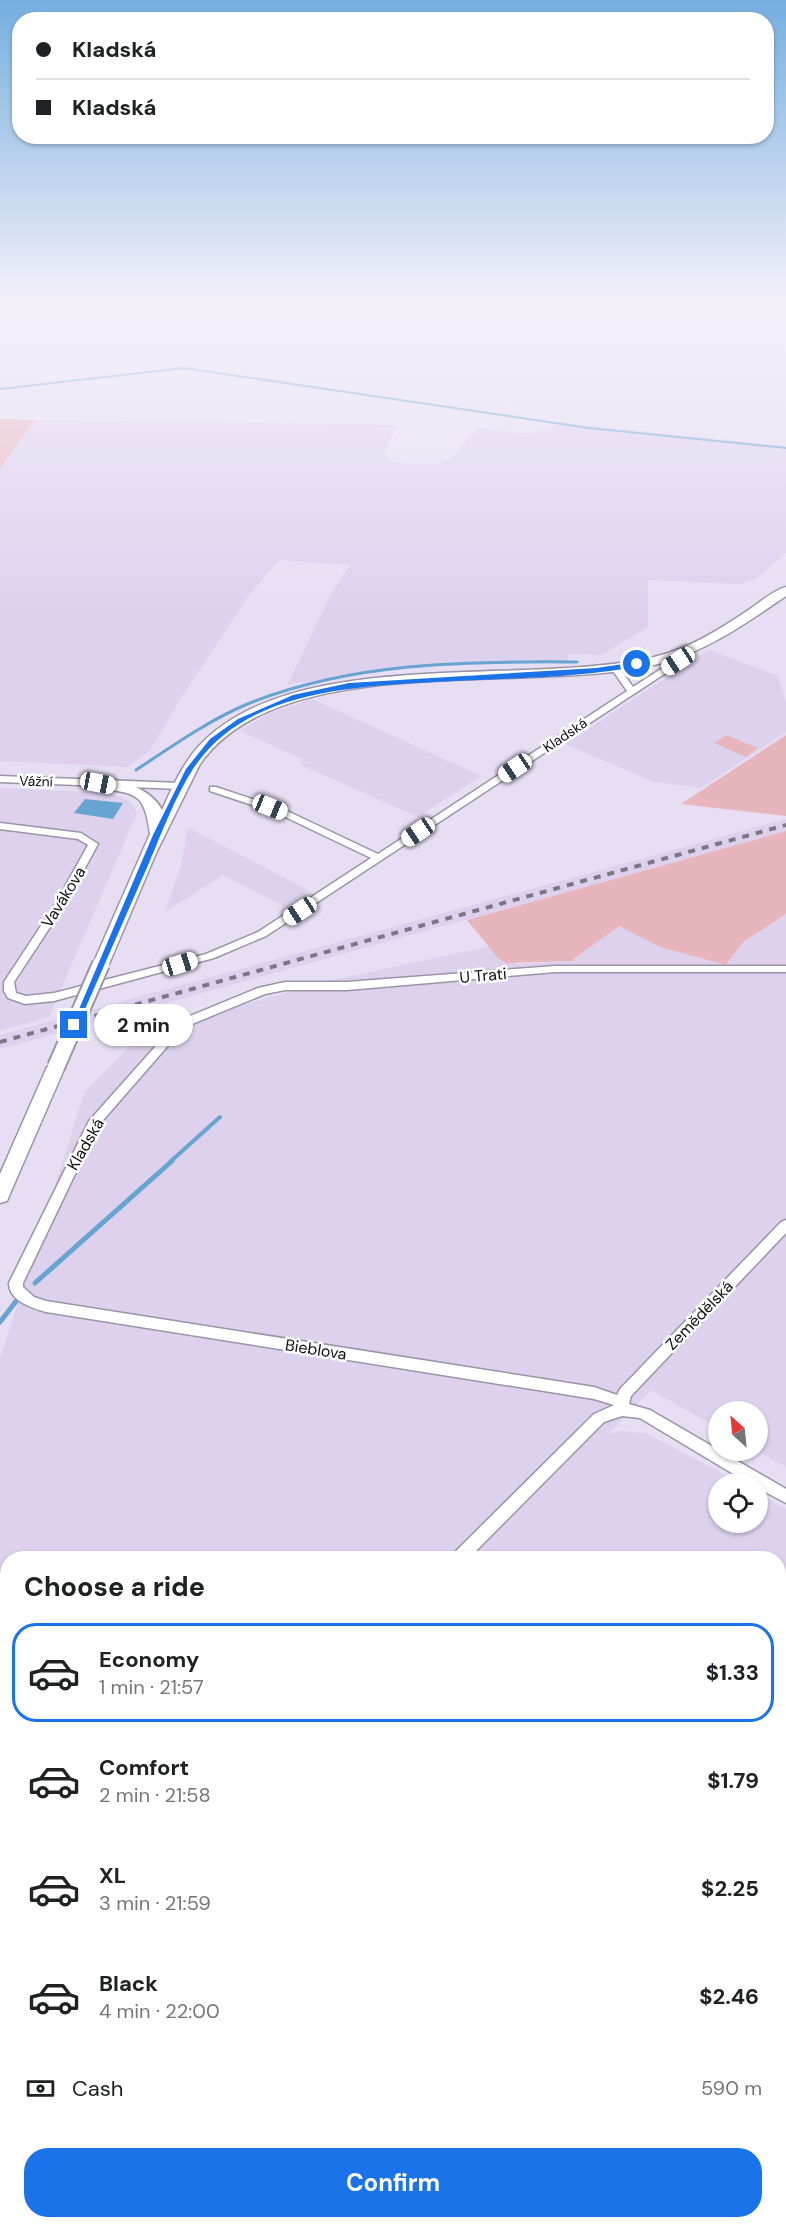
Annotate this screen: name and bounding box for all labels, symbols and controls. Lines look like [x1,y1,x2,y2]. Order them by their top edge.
text: Kladská [72,35,156,64]
text: Kladská [72,93,156,122]
car [658,644,698,678]
route start [623,650,650,677]
street label: Kladská [540,714,590,756]
car [495,750,535,786]
street label: Vážní [19,771,54,791]
car [79,771,117,795]
car [250,792,290,822]
car [398,814,438,850]
street label: Vavákova [36,863,90,932]
car [280,894,320,928]
car [160,950,200,978]
street label: U Trati [459,963,508,988]
callout: 2 min [95,1004,194,1046]
route end [60,1011,87,1038]
text: 2 min [117,1012,170,1038]
street label: Kladská [62,1115,109,1174]
street label: Zemědělská [661,1276,738,1354]
street label: Bieblova [284,1334,348,1365]
north arrow [708,1401,768,1461]
map controls [708,1401,768,1533]
button: locate [708,1473,768,1533]
text: Choose a ride [24,1569,205,1604]
text: Economy [99,1645,199,1674]
icon: car [27,1646,81,1700]
text: $1.33 [706,1658,759,1687]
text: 1 min · 21:57 [99,1674,204,1700]
text: Comfort [99,1753,189,1782]
icon: car [27,1754,81,1808]
text: $1.79 [707,1766,759,1795]
text: 2 min · 21:58 [99,1782,211,1808]
text: XL [99,1861,126,1890]
icon: car [27,1862,81,1916]
text: $2.25 [701,1874,759,1903]
text: 3 min · 21:59 [99,1890,211,1916]
text: Black [99,1969,158,1998]
icon: car [27,1970,81,2024]
text: $2.46 [699,1982,759,2011]
text: 4 min · 22:00 [99,1998,220,2024]
icon: cash [24,2072,57,2105]
text: Cash [72,2074,123,2103]
text: 590 m [701,2075,762,2101]
button: Confirm [24,2148,762,2217]

